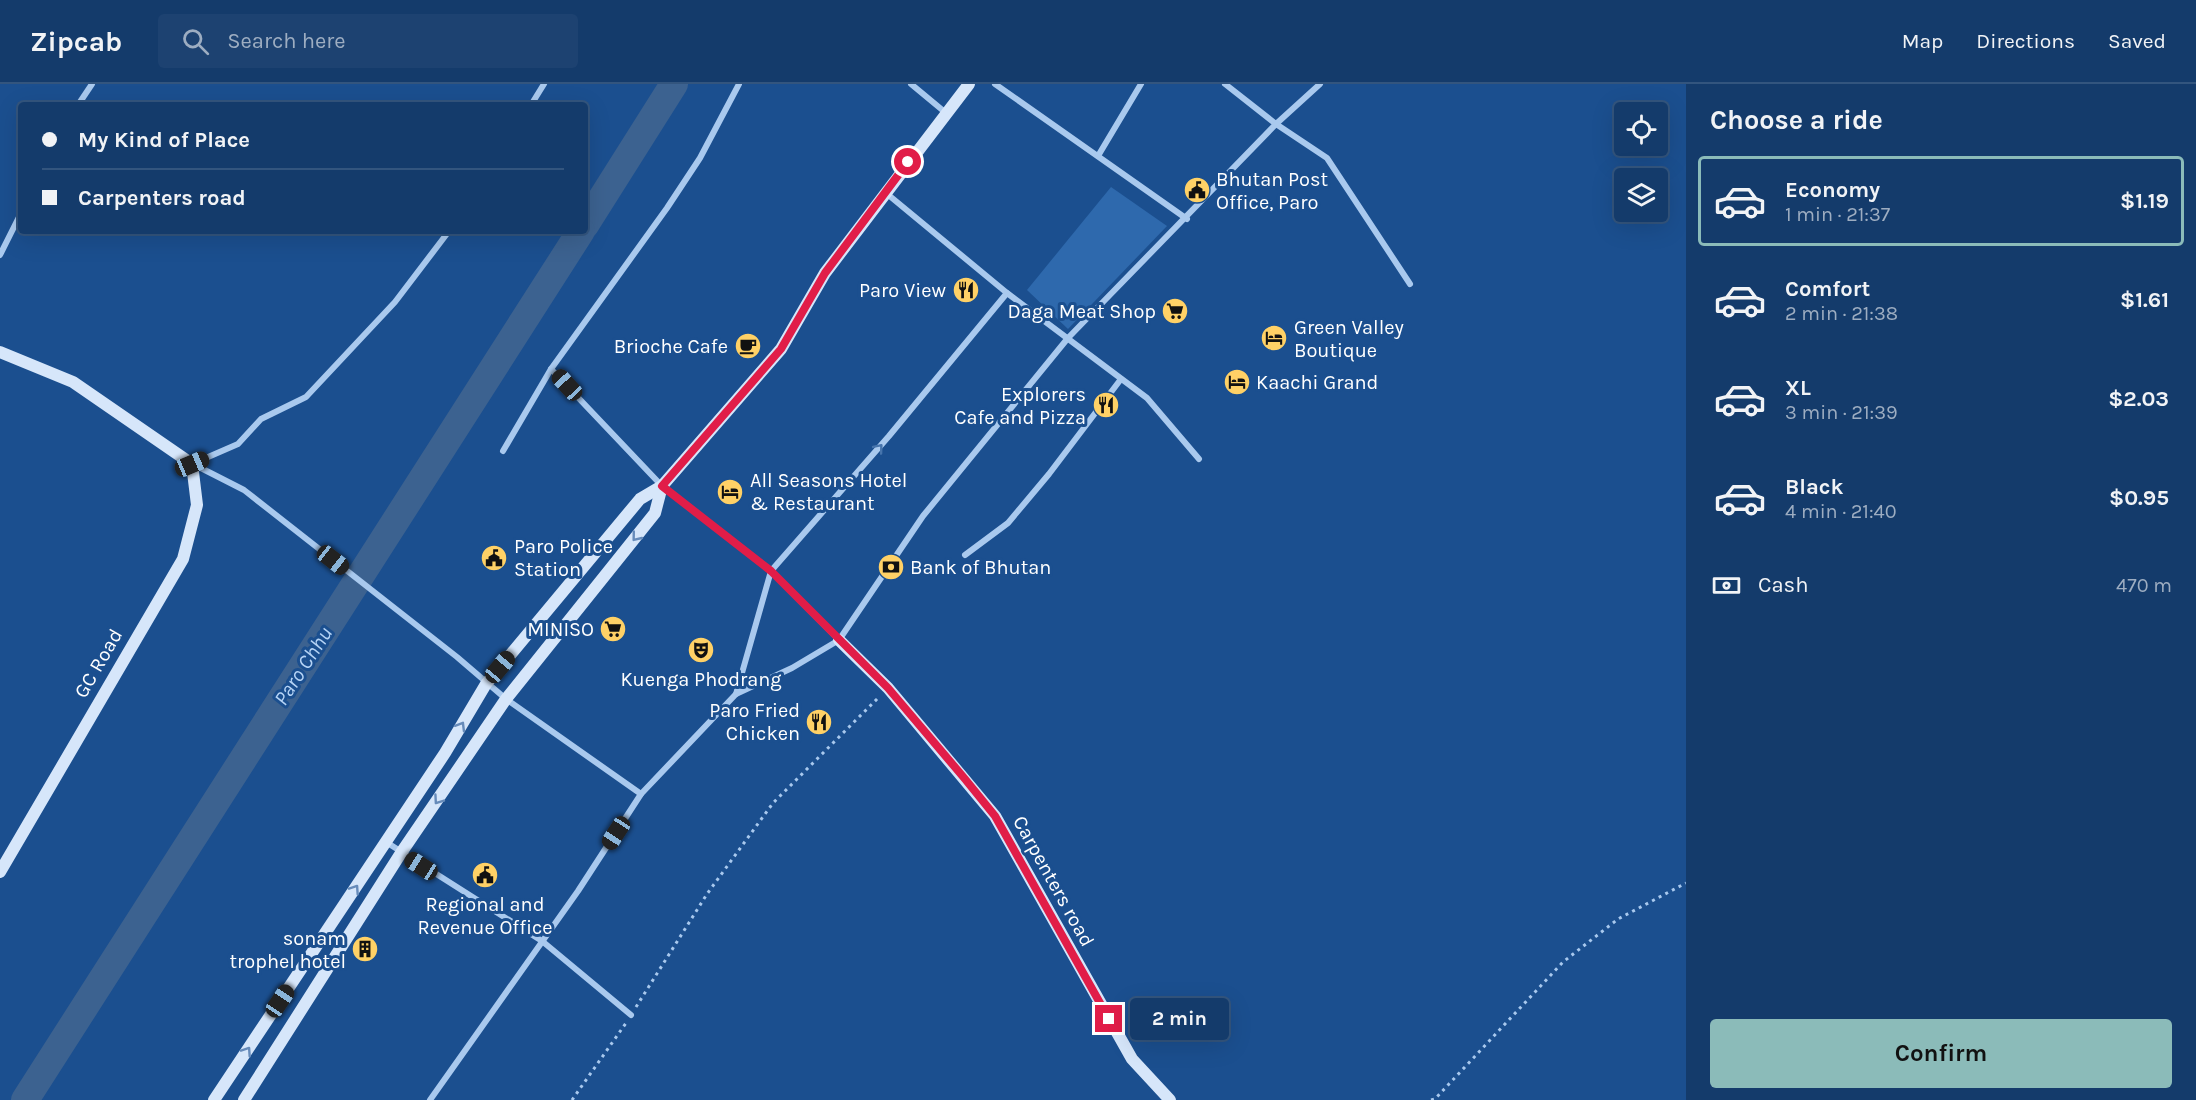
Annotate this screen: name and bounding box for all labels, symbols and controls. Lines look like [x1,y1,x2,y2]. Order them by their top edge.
search box [158,14,578,68]
text: Zipcab [30,25,122,58]
icon: search [179,25,212,58]
text: Search here [227,28,346,54]
text: Map [1902,29,1943,53]
text: Directions [1976,29,2075,53]
text: Saved [2108,29,2166,53]
map controls [1614,102,1668,222]
button: locate [1614,102,1668,156]
text: Choose a ride [1710,104,1883,136]
text: My Kind of Place [78,127,250,153]
route start [894,148,921,175]
place label: Bhutan Post Office, Paro [1216,168,1328,214]
button: layers [1614,168,1668,222]
icon: car [1713,174,1767,228]
public building icon: Bhutan Post Office, Paro [1182,175,1212,205]
text: Economy [1785,177,1880,203]
text: Carpenters road [78,185,246,211]
text: $1.19 [2120,188,2169,214]
text: 1 min · 21:37 [1785,203,1890,226]
icon: car [1713,273,1767,327]
restaurant icon: Paro View [951,275,981,305]
text: Comfort [1785,276,1870,302]
place label: Paro View [859,279,947,302]
text: $1.61 [2120,287,2169,313]
supermarket icon: Daga Meat Shop [1160,296,1190,326]
place label: Daga Meat Shop [1007,300,1156,323]
text: 2 min · 21:38 [1785,302,1898,325]
place label: Green Valley Boutique [1294,316,1404,362]
hotel icon: Green Valley Boutique [1259,323,1289,353]
cafe icon: Brioche Cafe [733,331,763,361]
place label: Brioche Cafe [614,335,728,358]
car [548,366,586,404]
hotel icon: Kaachi Grand [1222,367,1252,397]
place label: Kaachi Grand [1256,371,1378,394]
icon: car [1713,372,1767,426]
text: XL [1785,375,1811,401]
place label: Explorers Cafe and Pizza [954,383,1086,429]
text: $2.03 [2108,386,2169,412]
restaurant icon: Explorers Cafe and Pizza [1091,390,1121,420]
text: 3 min · 21:39 [1785,401,1898,424]
one-way arrow [872,444,883,455]
car [172,449,212,479]
place label: All Seasons Hotel & Restaurant [750,469,907,515]
icon: car [1713,471,1767,525]
text: Black [1785,474,1844,500]
hotel icon: All Seasons Hotel & Restaurant [715,477,745,507]
text: $0.95 [2109,485,2169,511]
text: 4 min · 21:40 [1785,500,1897,523]
one-way arrow [632,530,643,541]
place label: Paro Police Station [514,535,613,581]
car [313,542,353,578]
public building icon: Paro Police Station [479,543,509,573]
bank icon: Bank of Bhutan [876,552,906,582]
place label: Bank of Bhutan [910,556,1051,579]
icon: cash [1710,569,1743,602]
text: Cash [1758,572,1808,598]
text: 470 m [2116,574,2172,597]
supermarket icon: MINISO [598,614,628,644]
place label: MINISO [527,618,594,641]
water label: Paro Chhu [269,622,337,710]
street label: GC Road [69,625,127,702]
theatre icon: Kuenga Phodrang [686,635,716,665]
car [482,647,518,687]
place label: Kuenga Phodrang [620,668,782,691]
place label: Paro Fried Chicken [709,699,800,745]
restaurant icon: Paro Fried Chicken [804,707,834,737]
one-way arrow [454,722,466,732]
one-way arrow [434,794,445,805]
street label: Carpenters road [1008,812,1099,951]
car [599,813,633,853]
car [401,849,441,883]
public building icon: Regional and Revenue Office [470,860,500,890]
one-way arrow [348,885,359,896]
place label: Regional and Revenue Office [417,893,553,939]
place label: sonam trophel hotel [230,927,346,973]
building icon: sonam trophel hotel [350,934,380,964]
car [262,981,298,1021]
callout: 2 min [1130,998,1229,1040]
route end [1095,1005,1122,1032]
text: 2 min [1152,1007,1207,1030]
button: Confirm [1710,1019,2172,1088]
one-way arrow [239,1047,250,1058]

